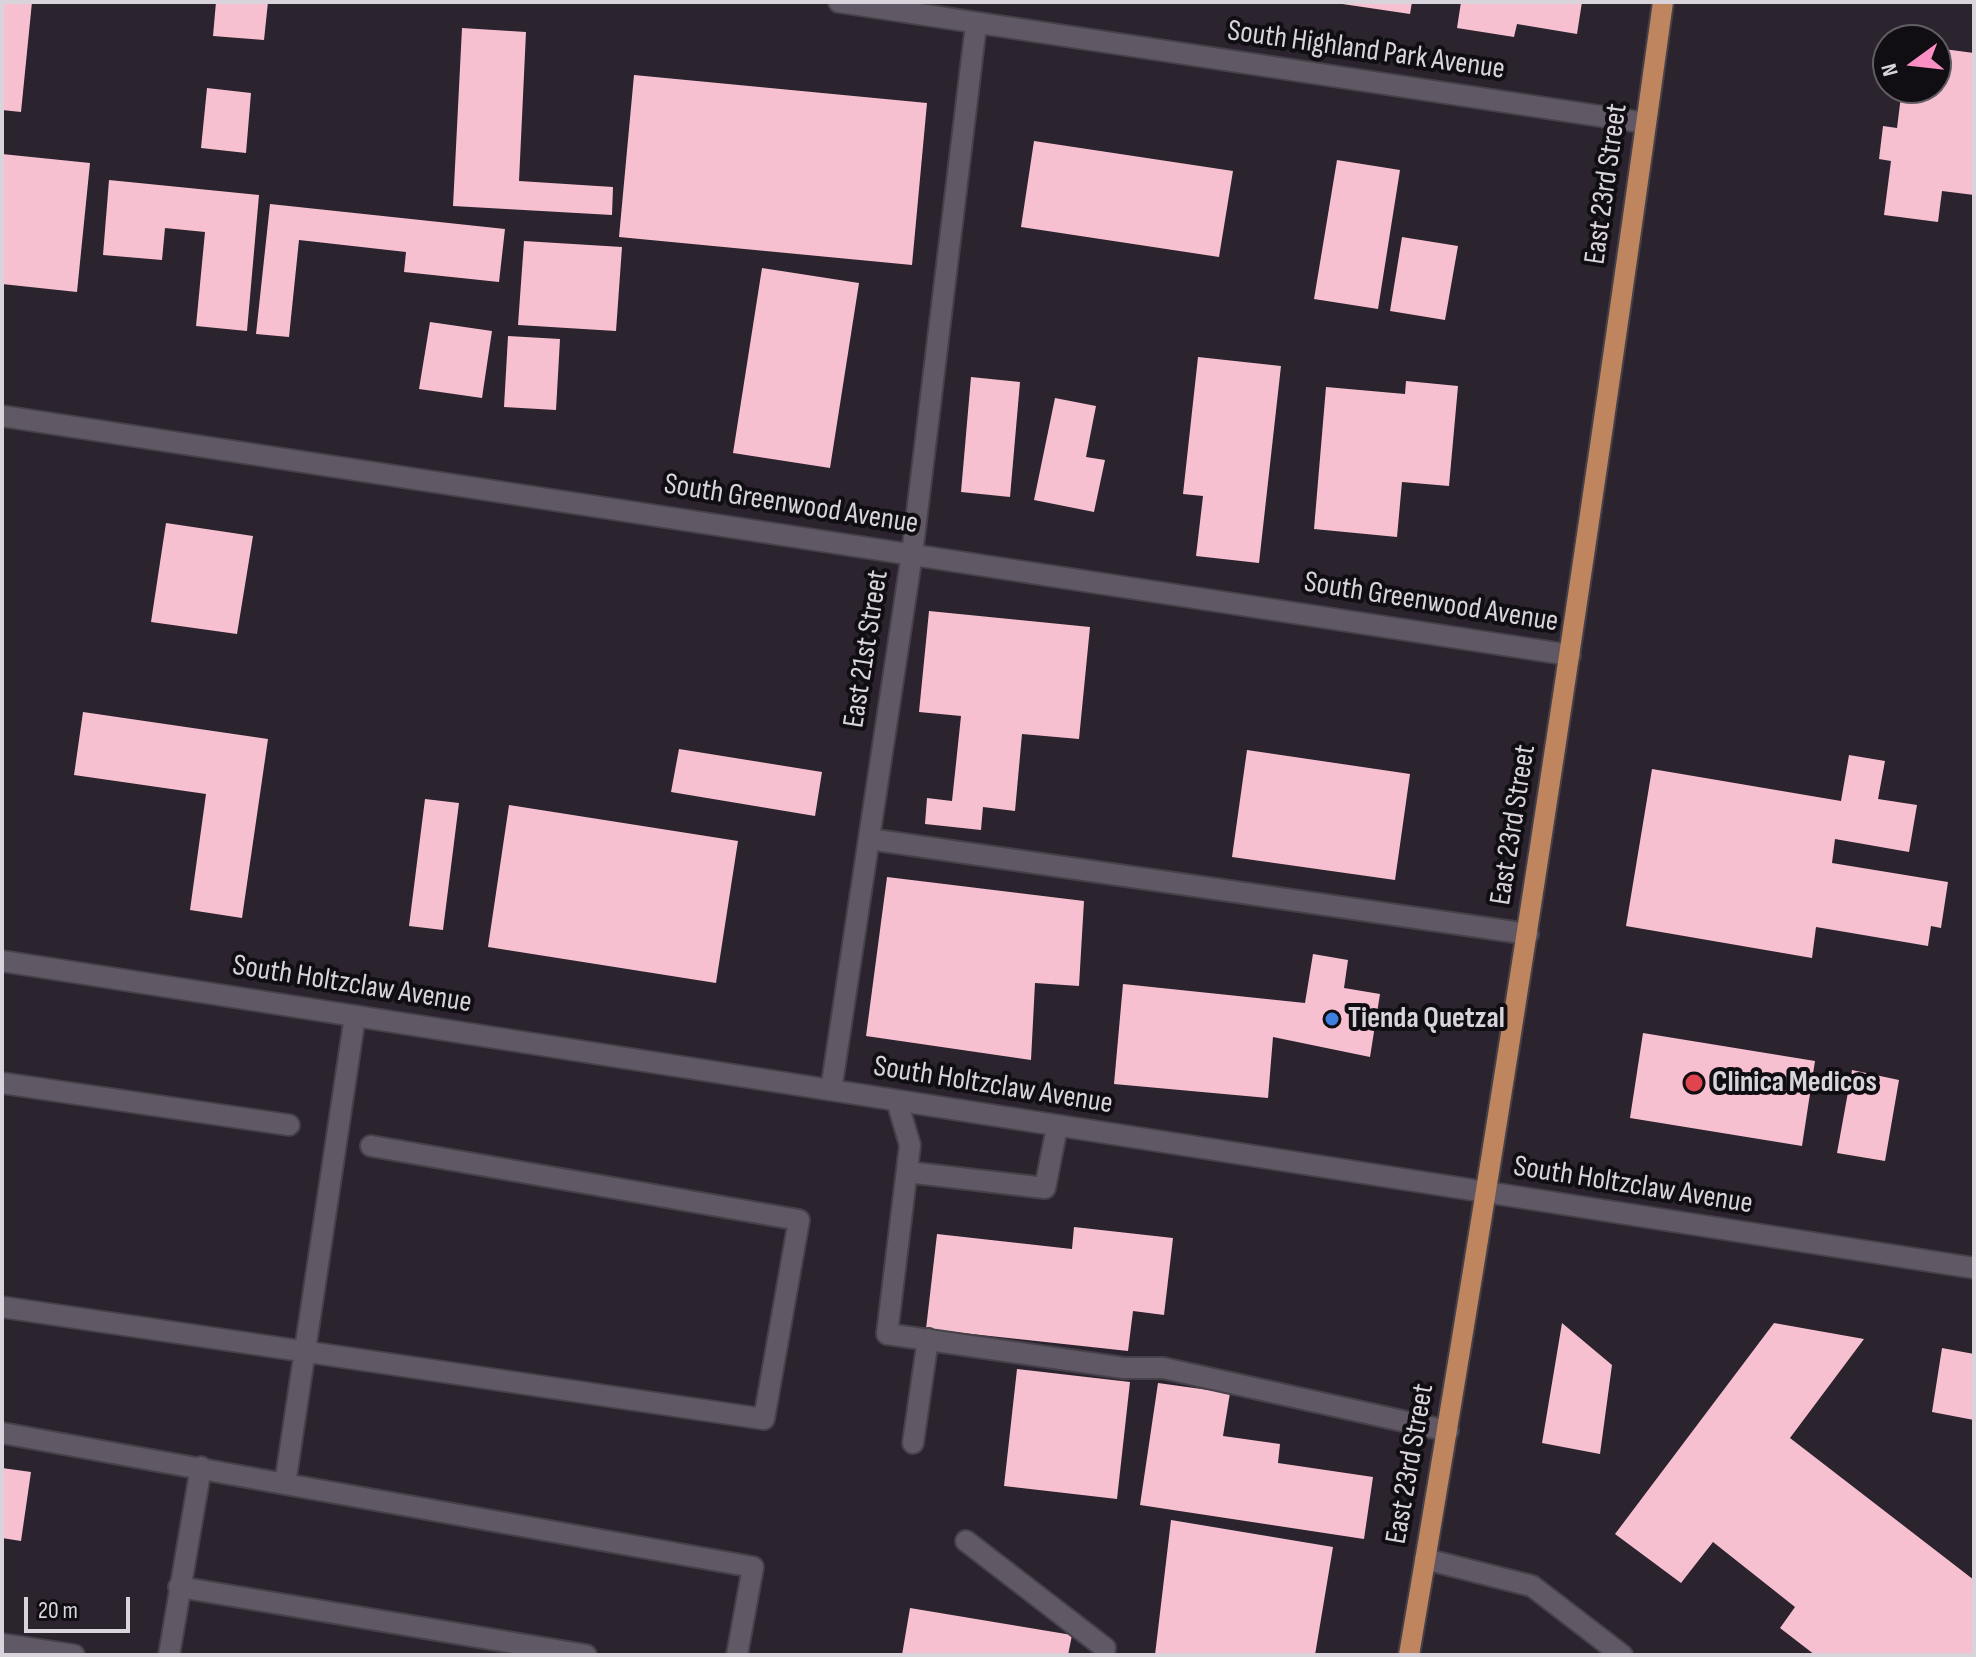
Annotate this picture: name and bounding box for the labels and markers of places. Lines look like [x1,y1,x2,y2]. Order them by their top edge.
place label: Tienda Quetzal [1348,1001,1505,1037]
marker: Tienda Quetzal [1323,1010,1341,1028]
place label: Clinica Medicos [1712,1065,1877,1101]
marker: Clinica Medicos [1683,1072,1705,1094]

